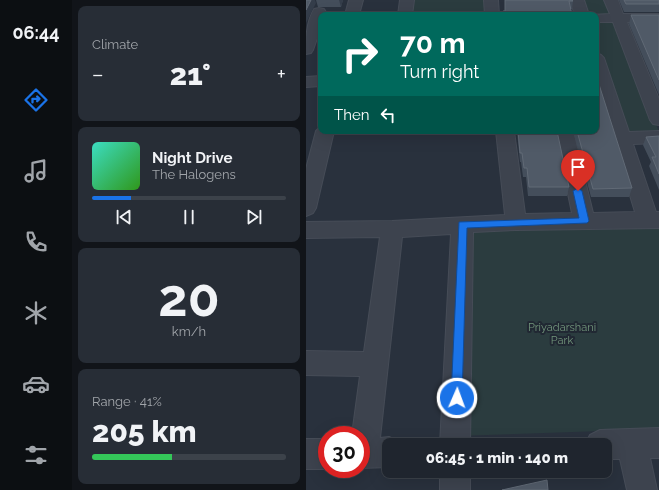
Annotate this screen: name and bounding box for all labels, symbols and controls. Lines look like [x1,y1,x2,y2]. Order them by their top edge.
text: 06:44 [13,22,59,43]
text: 70 m [400,27,466,60]
icon: right [334,28,386,80]
text: Climate [92,37,138,52]
text: 21° [170,57,211,92]
text: − [92,61,104,87]
text: + [277,61,286,87]
text: Turn right [400,61,479,82]
icon: directions [22,86,50,114]
icon: left [377,104,399,126]
text: Then [334,106,369,124]
text: Night Drive [152,149,232,167]
pin [561,150,595,191]
icon: arrive [567,156,589,178]
icon: music [22,157,50,185]
text: The Halogens [152,167,236,182]
icon: previous [113,206,135,228]
icon: pause [178,206,200,228]
icon: next [243,206,265,228]
icon: phone [22,228,50,256]
text: 20 [158,267,220,328]
icon: climate [22,299,50,327]
park label: Priyadarshani Park [528,321,596,347]
text: km/h [172,324,206,339]
icon: car [22,370,50,398]
position arrow [436,377,478,419]
text: Range · 41% [92,394,162,409]
text: 205 km [92,414,197,449]
speed limit sign: 30 [318,426,370,478]
icon: filters [22,441,50,469]
text: 06:45 · 1 min · 140 m [426,449,568,467]

